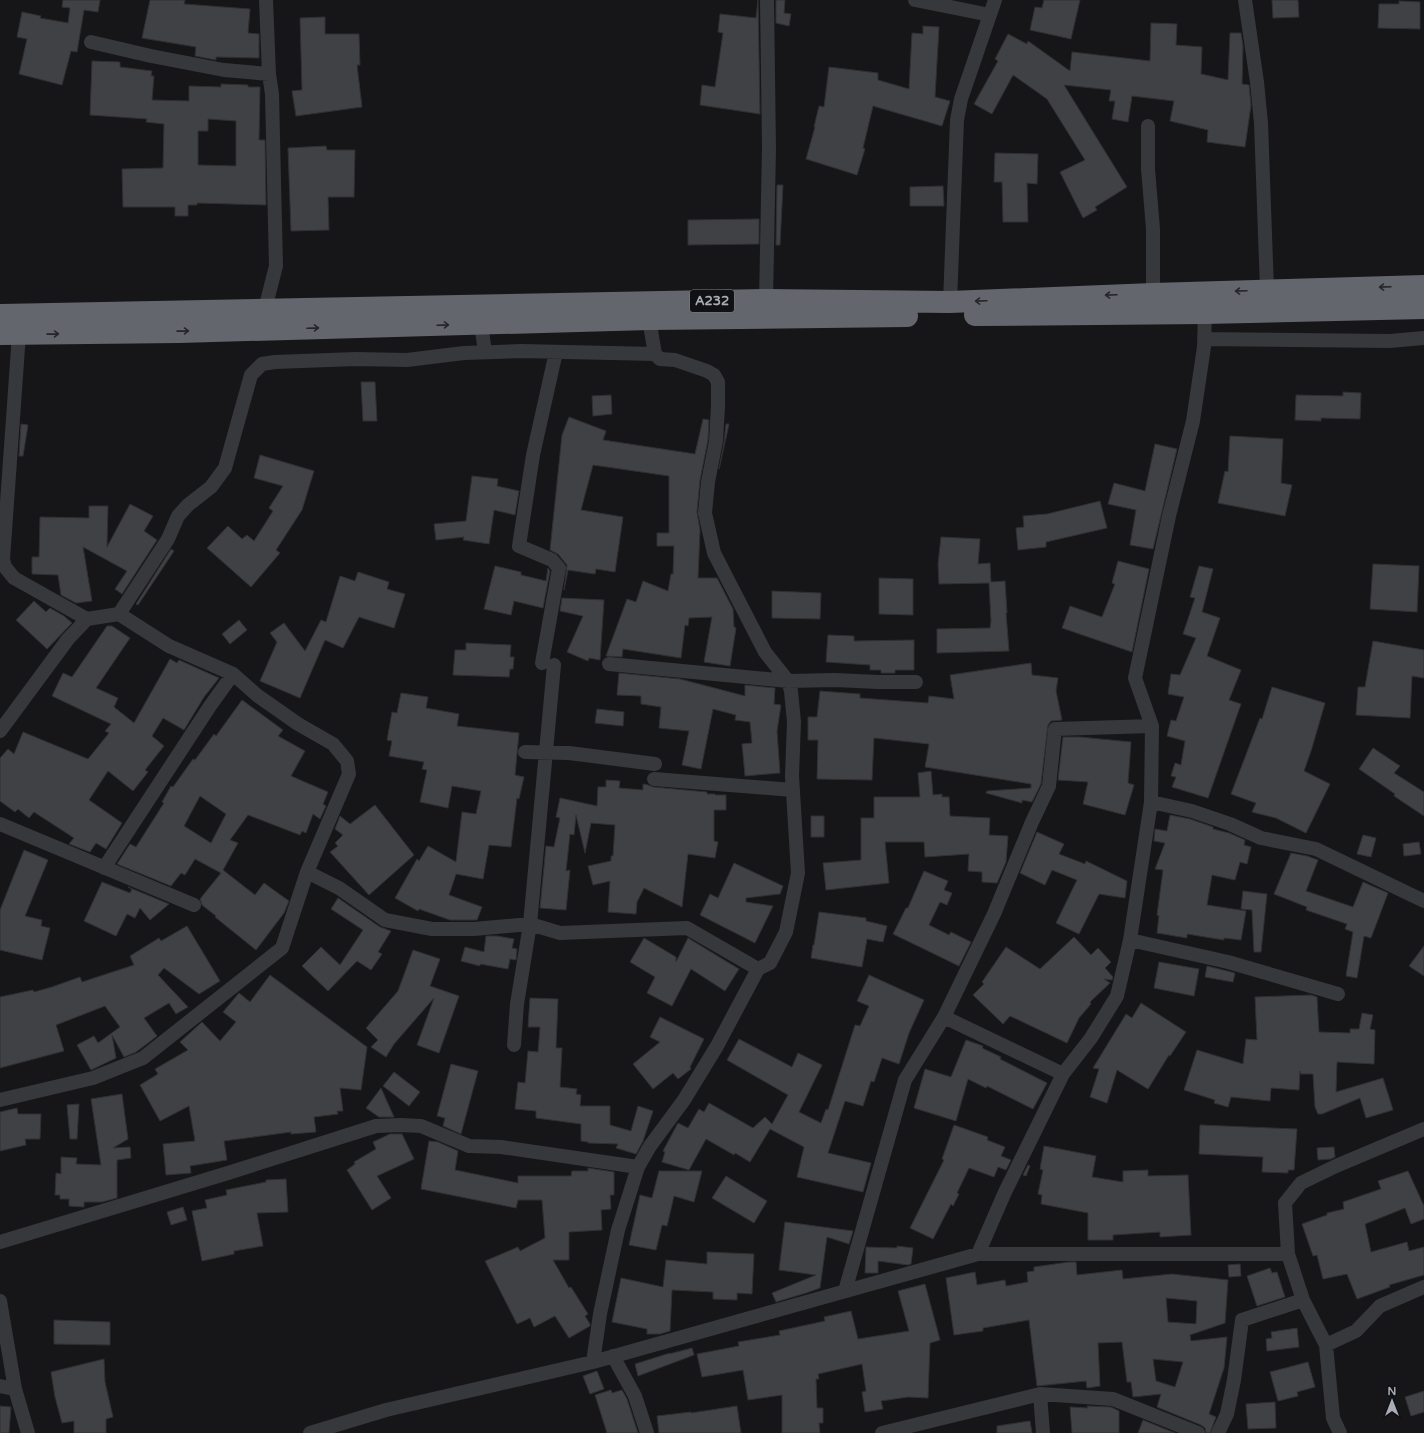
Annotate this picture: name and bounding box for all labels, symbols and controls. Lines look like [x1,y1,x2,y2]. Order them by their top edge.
one-way arrow [1379,283,1392,290]
one-way arrow [1235,287,1248,295]
road number: A232 [690,290,734,312]
one-way arrow [1105,292,1118,299]
one-way arrow [975,297,988,304]
one-way arrow [436,321,449,328]
one-way arrow [306,324,319,332]
one-way arrow [176,328,189,335]
one-way arrow [46,330,59,337]
north arrow [1372,1381,1412,1421]
text: N [1388,1385,1396,1398]

